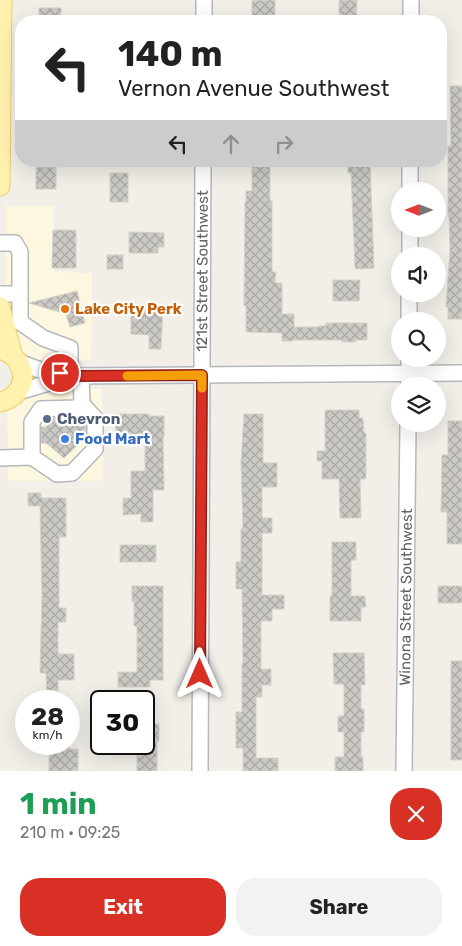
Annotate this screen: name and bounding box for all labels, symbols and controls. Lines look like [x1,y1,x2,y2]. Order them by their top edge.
text: 140 m [118,33,223,75]
icon: left [35,35,100,100]
text: Vernon Avenue Southwest [118,75,389,102]
icon: left [164,130,192,158]
icon: ahead [217,130,245,158]
icon: right [270,130,298,158]
north arrow [391,182,446,238]
map controls [391,182,446,432]
street label: 121st Street Southwest [193,190,212,352]
button: sound [391,247,446,302]
place label: Lake City Perk [75,300,182,318]
marker: Lake City Perk [59,303,71,315]
button: search [391,312,446,367]
pin [39,352,81,394]
icon: arrive [46,359,74,387]
button: layers [391,377,446,432]
place label: Chevron [57,410,120,428]
marker: Chevron [41,413,53,425]
place label: Food Mart [75,430,150,448]
marker: Food Mart [59,433,71,445]
street label: Winona Street Southwest [396,508,416,686]
position arrow [173,647,225,699]
speed limit sign: 30 [90,690,155,755]
text: 28 [31,702,64,731]
text: km/h [33,728,62,742]
text: 1 min [20,786,97,822]
button: close [390,788,442,840]
text: 210 m · 09:25 [20,823,120,842]
button: Exit [20,878,226,936]
button: Share [236,878,442,936]

